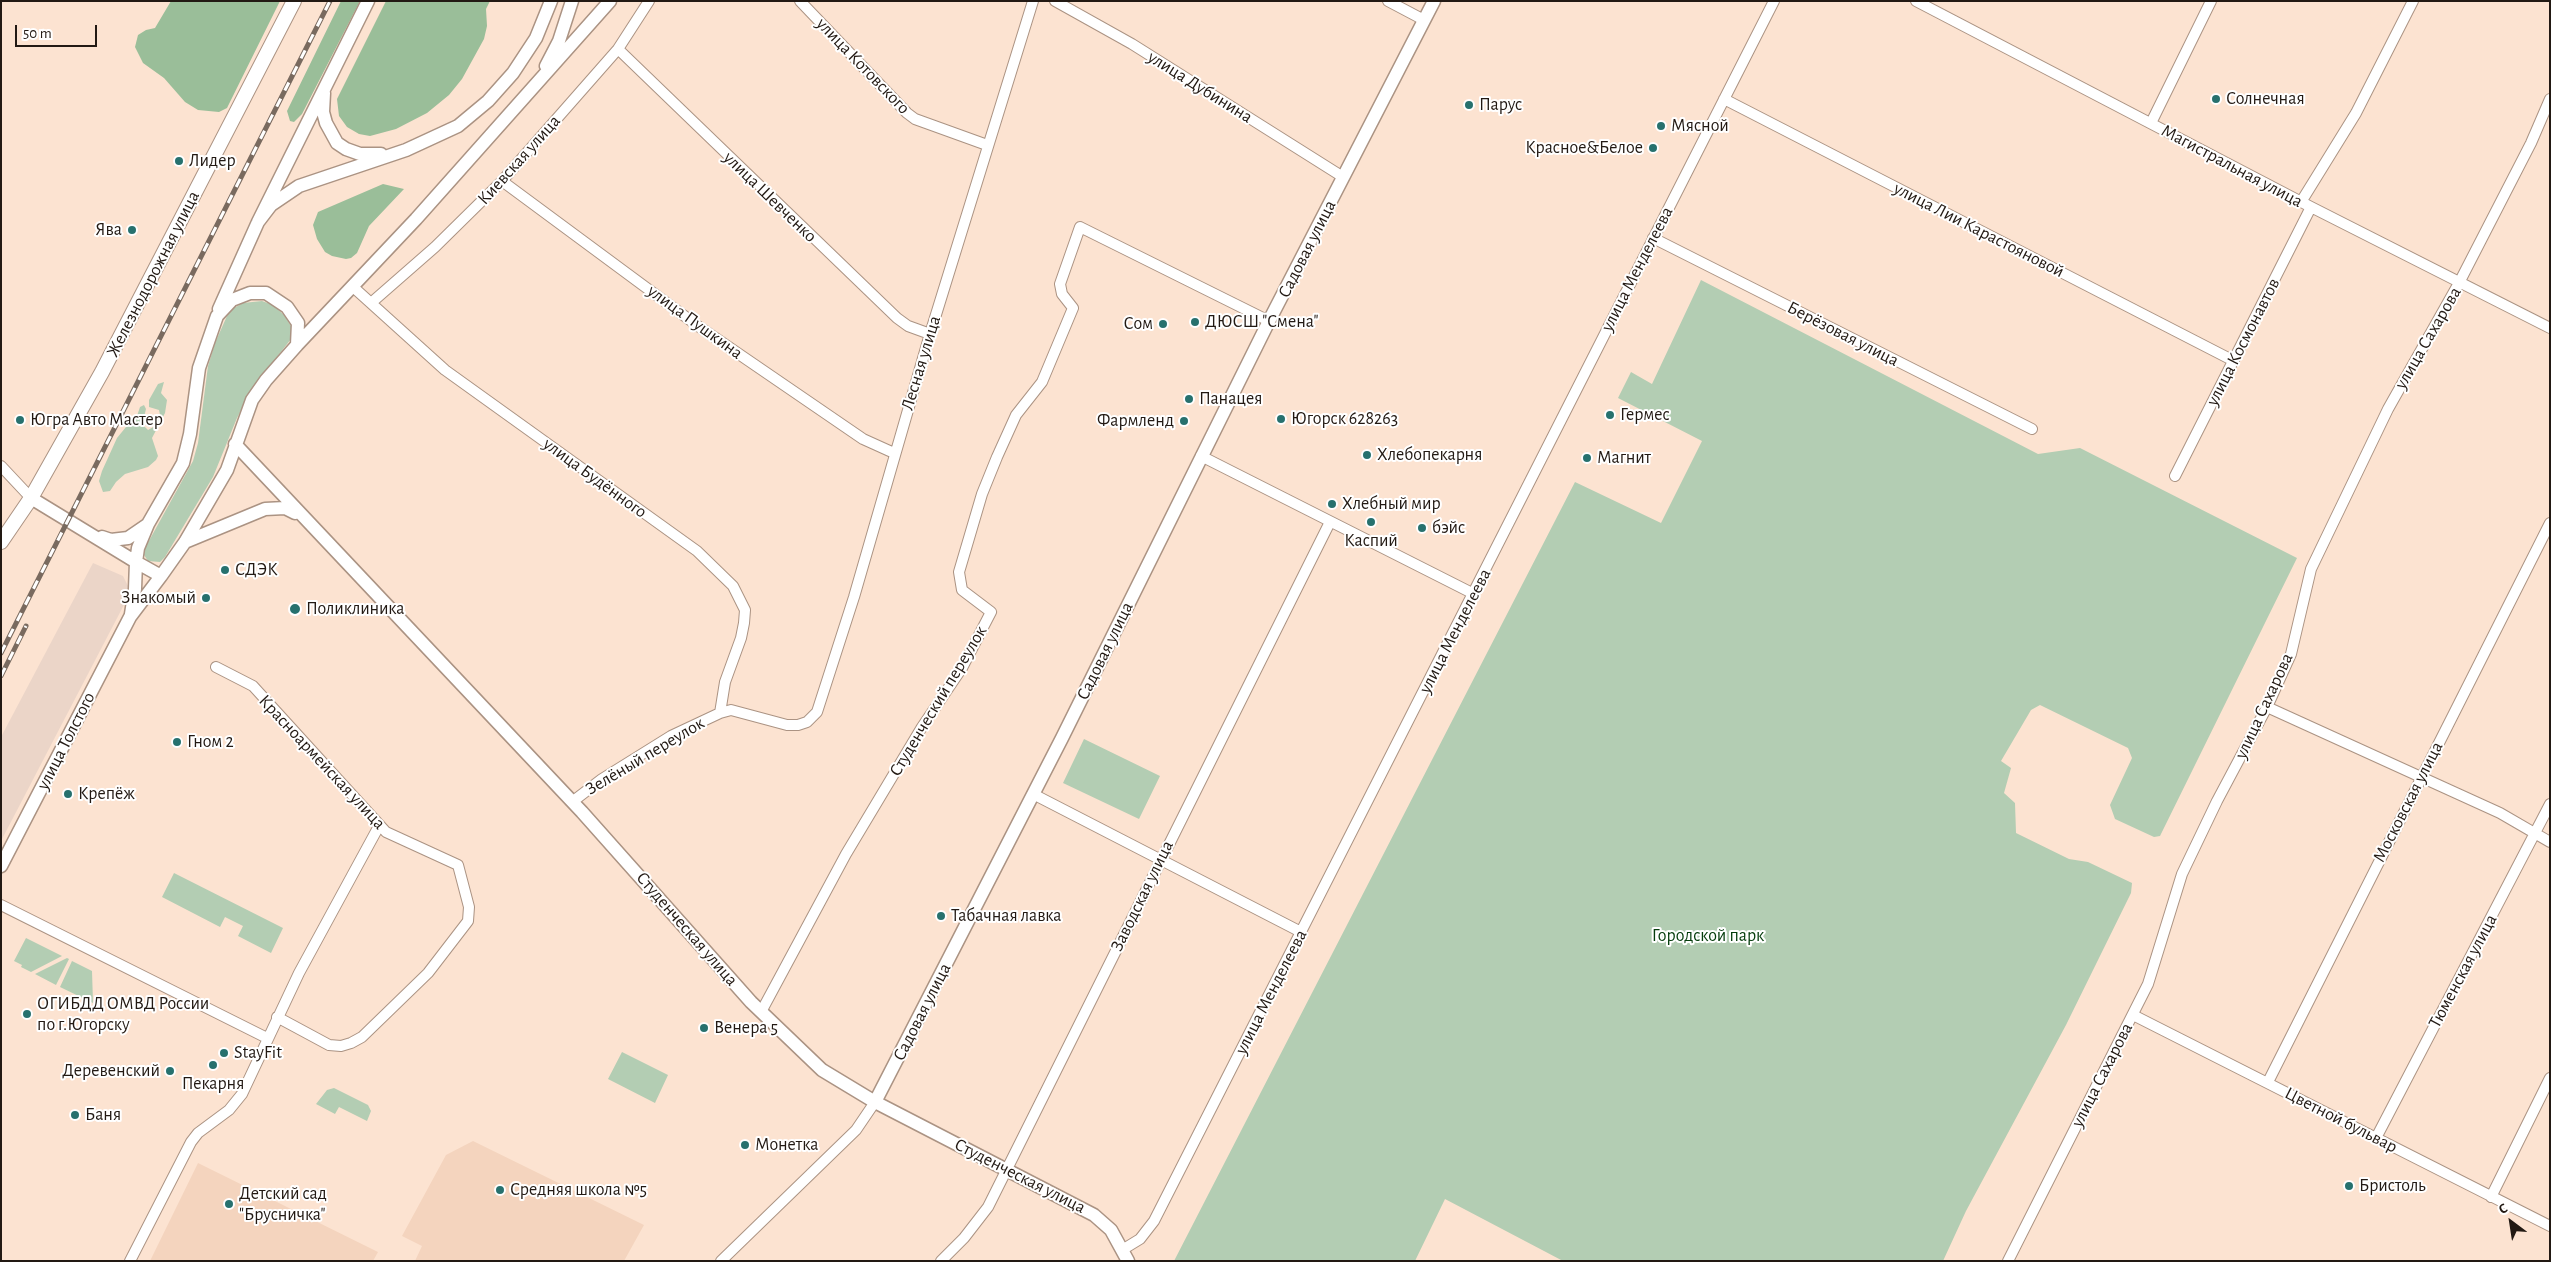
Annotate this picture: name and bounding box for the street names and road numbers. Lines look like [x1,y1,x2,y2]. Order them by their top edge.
street label: улица Котовского [812,13,914,119]
street label: улица Дубинина [1144,46,1256,128]
street label: Киевская улица [473,111,565,209]
street label: Магистральная улица [2158,120,2306,212]
street label: улица Шевченко [719,147,821,247]
street label: улица Лии Карастояновой [1890,178,2068,282]
street label: Железнодорожная улица [102,187,204,361]
street label: Садовая улица [1273,197,1341,301]
street label: улица Менделеева [1596,203,1678,335]
street label: улица Космонавтов [2201,275,2285,409]
street label: улица Пушкина [643,280,747,364]
street label: улица Сахарова [2390,283,2466,393]
street label: Берёзовая улица [1784,297,1902,371]
street label: Лесная улица [896,313,946,413]
street label: улица Будённого [539,433,651,523]
street label: улица Менделеева [1414,565,1496,697]
street label: Садовая улица [1072,598,1138,704]
street label: Студенческий переулок [884,622,992,780]
street label: улица Сахарова [2230,650,2298,762]
street label: улица Толстого [32,689,100,793]
street label: Красноармейская улица [254,690,390,834]
street label: Зелёный переулок [582,712,708,800]
street label: Московская улица [2368,738,2448,866]
street label: Заводская улица [1106,837,1178,955]
street label: Студенческая улица [632,867,742,991]
street label: Тюменская улица [2424,911,2502,1031]
street label: улица Менделеева [1230,926,1312,1058]
street label: Садовая улица [888,960,956,1064]
street label: улица Сахарова [2066,1019,2138,1131]
street label: Цветной бульвар [2281,1082,2401,1158]
street label: Студенческая улица [951,1134,1089,1218]

